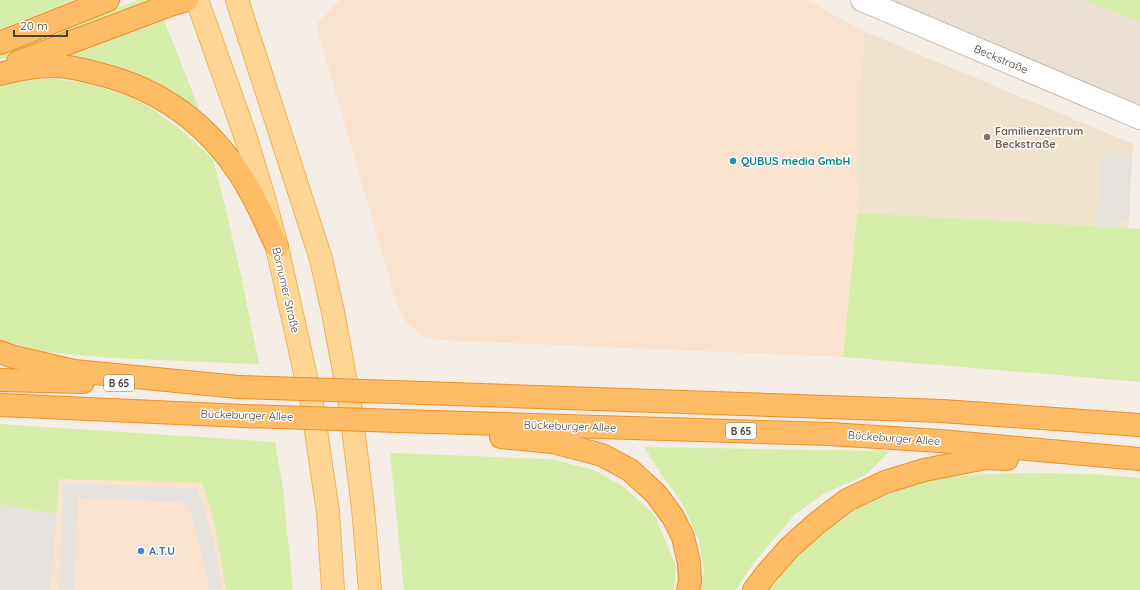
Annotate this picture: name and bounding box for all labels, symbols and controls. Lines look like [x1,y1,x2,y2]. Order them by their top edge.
scale bar [14,12,67,38]
text: 20 m [20,18,48,33]
street label: Beckstraße [972,41,1030,77]
place label: Familienzentrum Beckstraße [995,124,1083,151]
marker: Familienzentrum Beckstraße [982,132,992,142]
place label: QUBUS media GmbH [741,154,850,168]
marker: QUBUS media GmbH [728,156,738,166]
street label: Bornumer Straße [269,246,303,334]
road number: B 65 [104,375,134,391]
street label: Bückeburger Allee [200,406,294,424]
street label: Bückeburger Allee [523,417,617,435]
road number: B 65 [726,423,756,439]
street label: Bückeburger Allee [847,428,941,448]
place label: A.T.U [149,544,175,558]
marker: A.T.U [136,546,146,556]

